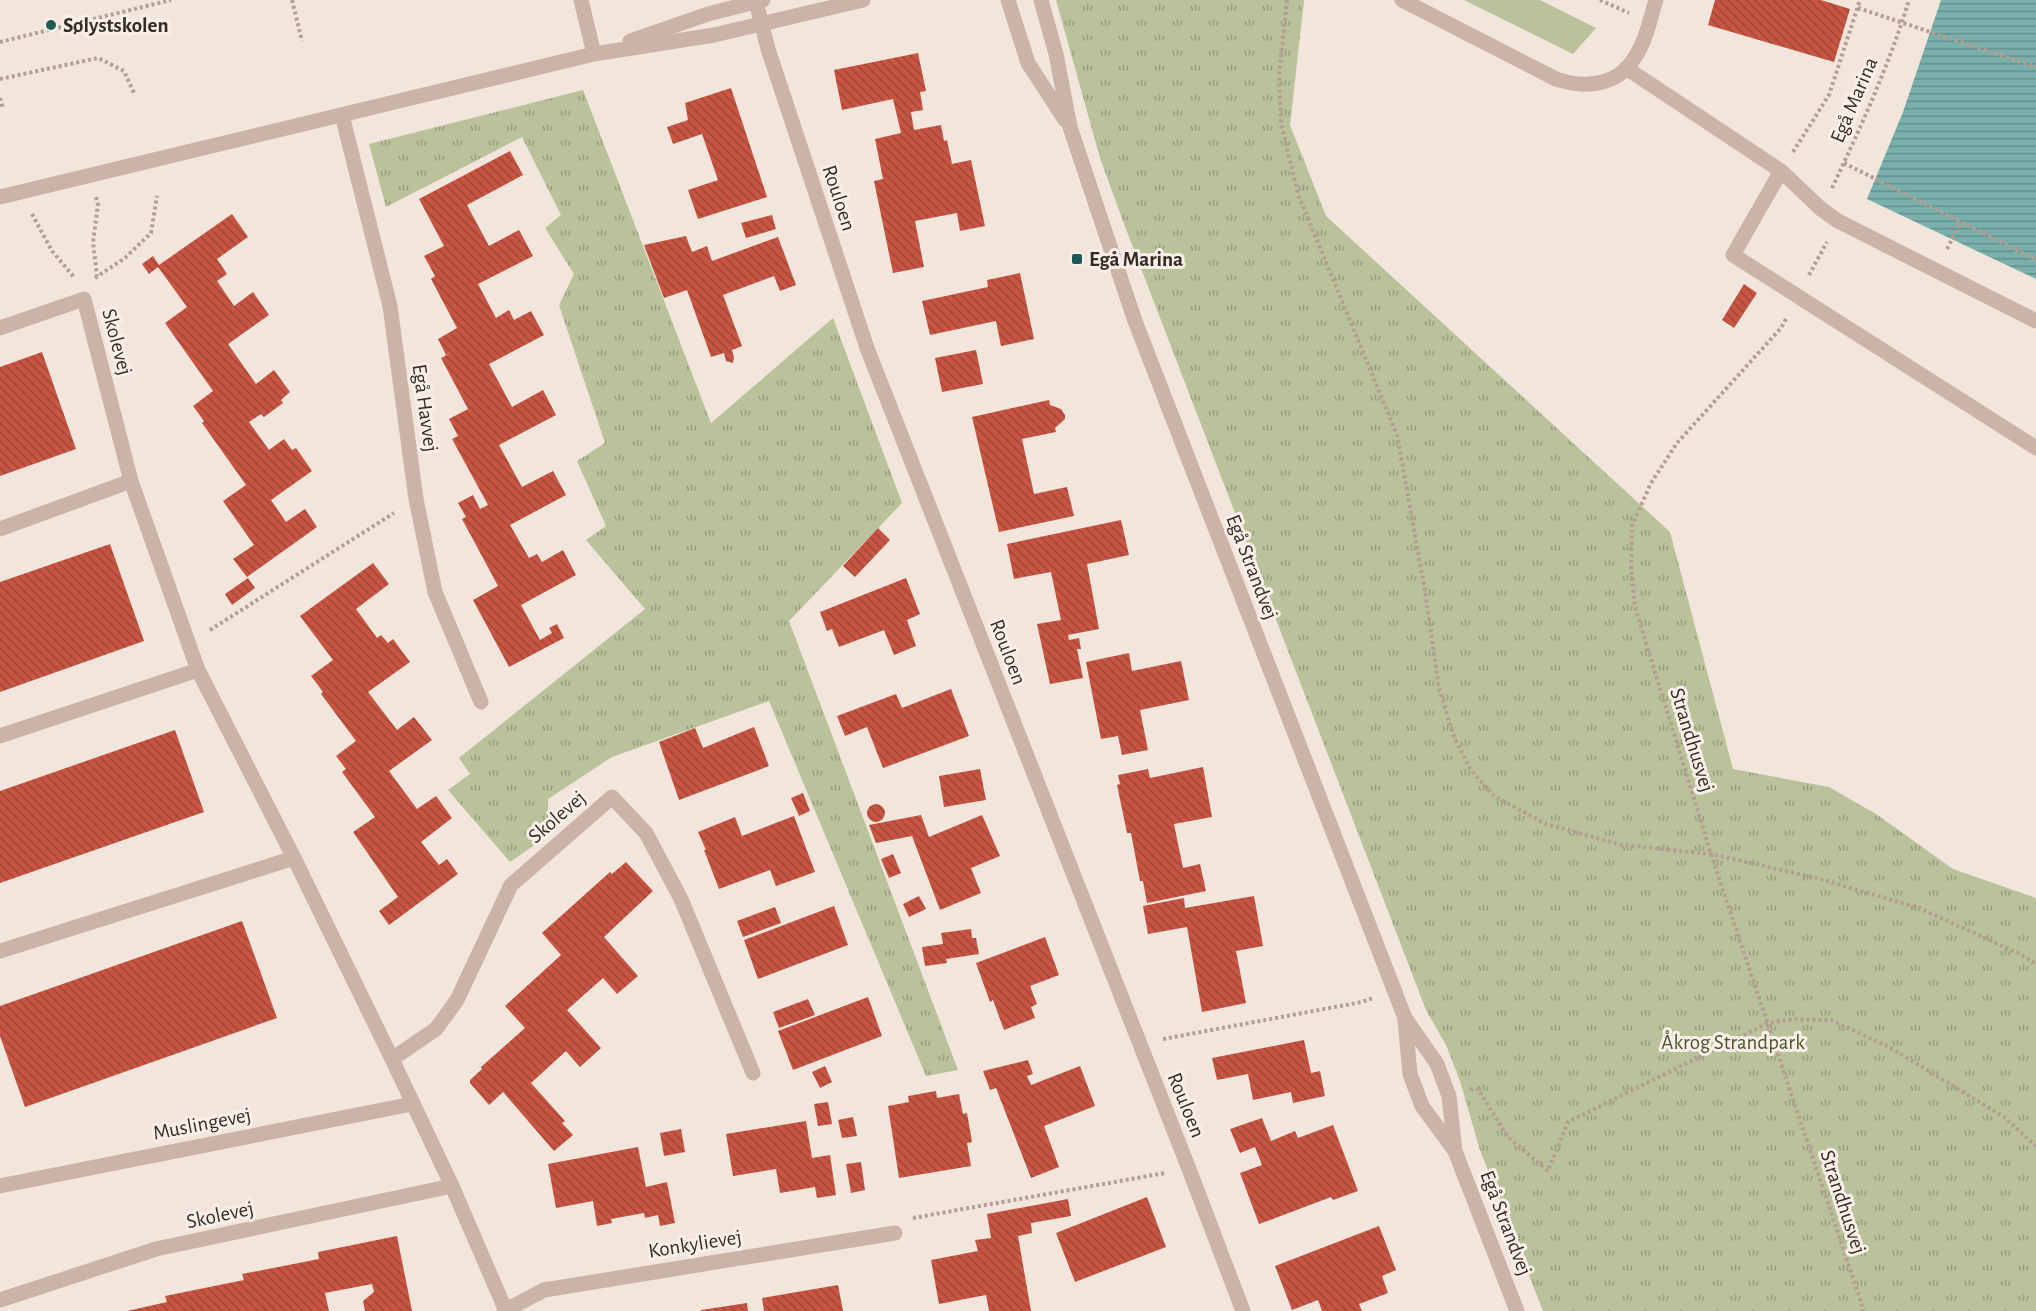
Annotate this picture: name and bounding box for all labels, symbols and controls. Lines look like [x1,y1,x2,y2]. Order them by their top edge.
place label: Sølystskolen [63,15,169,36]
marker: Sølystskolen [44,18,58,32]
street label: Egå Marina [1827,54,1881,146]
street label: Rouloen [819,162,859,234]
place label: Egå Marina [1089,249,1183,270]
marker: Egå Marina [1070,252,1084,266]
street label: Skolevej [98,306,136,378]
street label: Egå Havvej [408,363,442,453]
street label: Egå Strandvej [1222,512,1282,622]
street label: Rouloen [986,617,1030,687]
street label: Strandhusvej [1666,685,1718,795]
street label: Skolevej [524,787,590,847]
park label: Åkrog Strandpark [1661,1030,1805,1053]
street label: Rouloen [1164,1070,1208,1140]
street label: Muslingevej [151,1104,253,1144]
street label: Strandhusvej [1816,1148,1870,1256]
street label: Egå Strandvej [1476,1168,1536,1278]
street label: Skolevej [185,1198,255,1232]
street label: Konkylievej [647,1226,743,1262]

